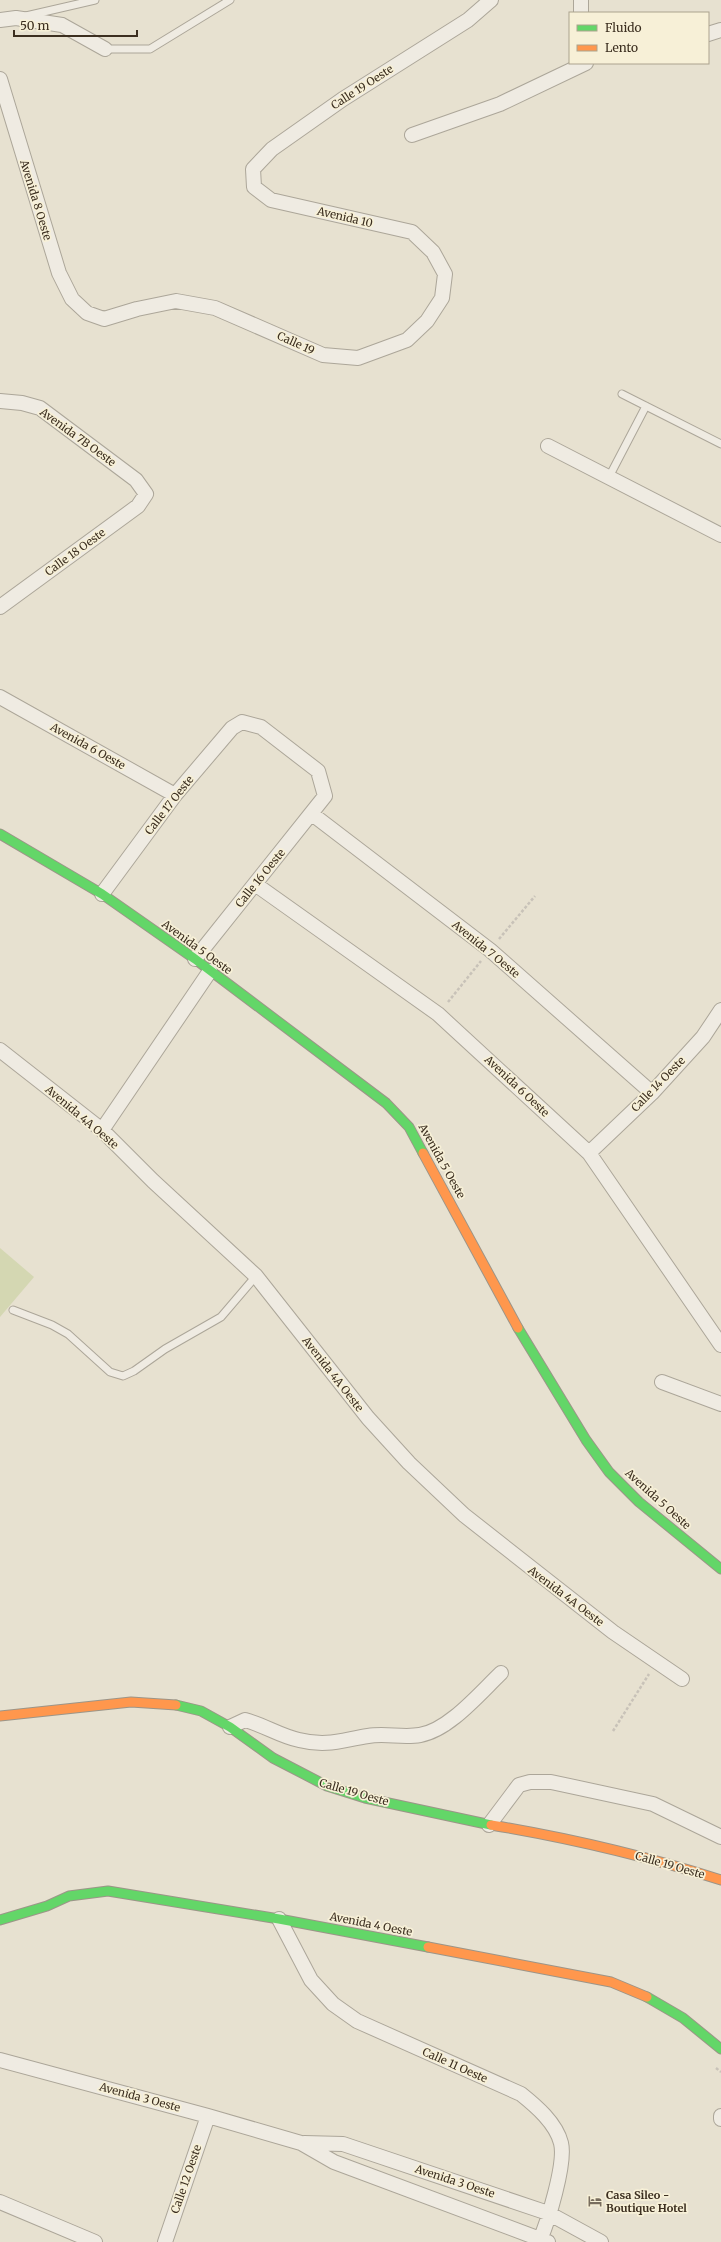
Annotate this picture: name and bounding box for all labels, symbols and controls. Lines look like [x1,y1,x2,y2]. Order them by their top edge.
scale bar [14,12,137,38]
legend [569,12,709,64]
text: 50 m [20,18,49,33]
text: Fluido [605,20,642,35]
text: Lento [605,40,638,55]
street label: Calle 19 Oeste [328,62,396,112]
street label: Avenida 8 Oeste [17,157,55,242]
street label: Avenida 10 [315,204,374,230]
street label: Calle 19 [275,329,317,358]
street label: Avenida 7B Oeste [36,404,119,469]
street label: Calle 18 Oeste [42,525,108,579]
street label: Avenida 6 Oeste [47,719,128,772]
street label: Calle 17 Oeste [142,773,196,837]
street label: Calle 16 Oeste [232,846,288,910]
street label: Avenida 5 Oeste [158,916,235,977]
street label: Avenida 7 Oeste [449,917,523,981]
street label: Avenida 6 Oeste [481,1052,552,1120]
street label: Calle 14 Oeste [628,1053,688,1115]
street label: Avenida 4A Oeste [42,1082,122,1152]
street label: Avenida 5 Oeste [415,1120,468,1201]
street label: Avenida 4A Oeste [299,1333,367,1414]
street label: Avenida 5 Oeste [622,1465,694,1532]
street label: Avenida 4A Oeste [525,1562,607,1629]
street label: Calle 19 Oeste [318,1775,390,1809]
street label: Calle 19 Oeste [634,1848,706,1882]
street label: Avenida 4 Oeste [328,1909,414,1939]
street label: Calle 11 Oeste [420,2044,490,2086]
street label: Avenida 3 Oeste [97,2079,182,2115]
street label: Calle 12 Oeste [168,2143,204,2215]
street label: Avenida 3 Oeste [412,2161,497,2201]
place label: Casa Sileo - Boutique Hotel [606,2188,687,2215]
hotel icon: Casa Sileo - Boutique Hotel [587,2193,603,2209]

